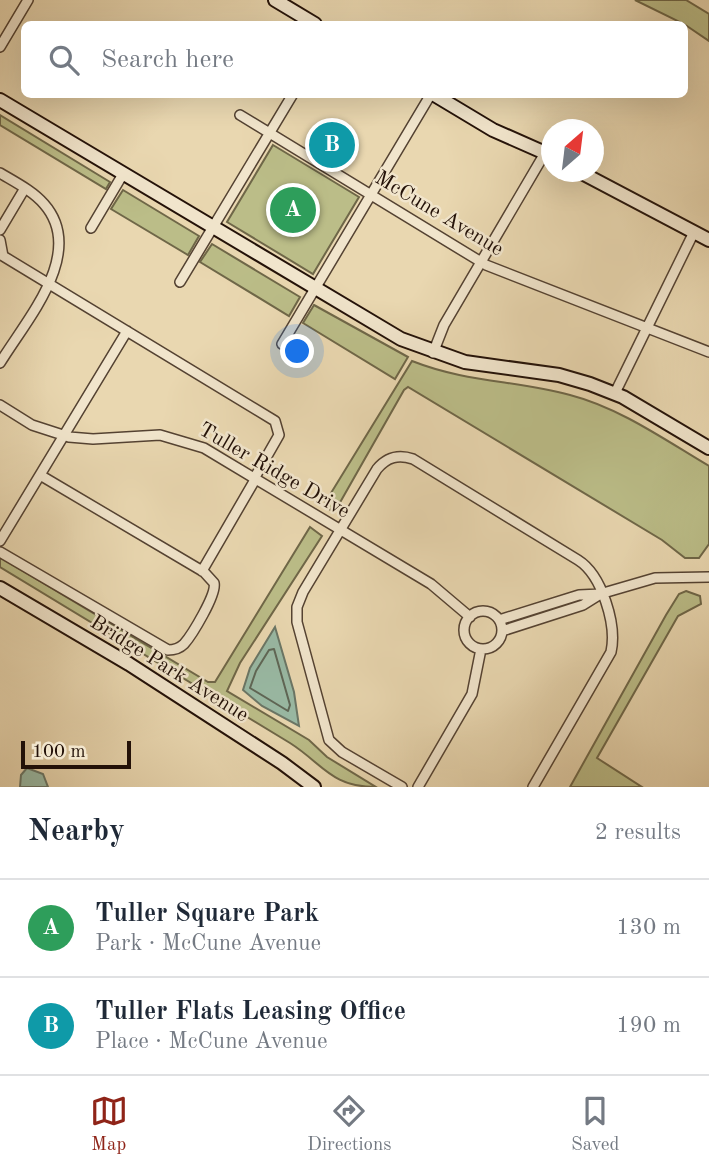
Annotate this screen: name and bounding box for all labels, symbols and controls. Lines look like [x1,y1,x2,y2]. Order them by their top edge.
search box [21,21,688,98]
icon: search [45,41,83,79]
text: Search here [101,47,234,73]
pin: B [309,119,355,171]
north arrow [541,119,604,182]
street label: McCune Avenue [371,167,507,261]
pin: A [270,184,316,236]
your location [280,334,314,368]
street label: Tuller Ridge Drive [195,419,353,523]
street label: Bridge Park Avenue [86,612,252,726]
scale bar [21,738,131,770]
text: 100 m [32,743,85,762]
text: Nearby [28,817,125,847]
text: 2 results [595,821,681,844]
text: Tuller Square Park [95,901,319,927]
text: A [42,916,60,939]
text: 130 m [616,916,681,939]
text: Park · McCune Avenue [95,932,321,955]
text: Tuller Flats Leasing Office [95,999,406,1025]
text: B [43,1014,59,1037]
text: 190 m [616,1014,681,1037]
text: Place · McCune Avenue [95,1030,328,1053]
tab: Map [90,1092,128,1157]
tab: Directions [307,1092,392,1157]
tab: Saved [571,1092,619,1157]

